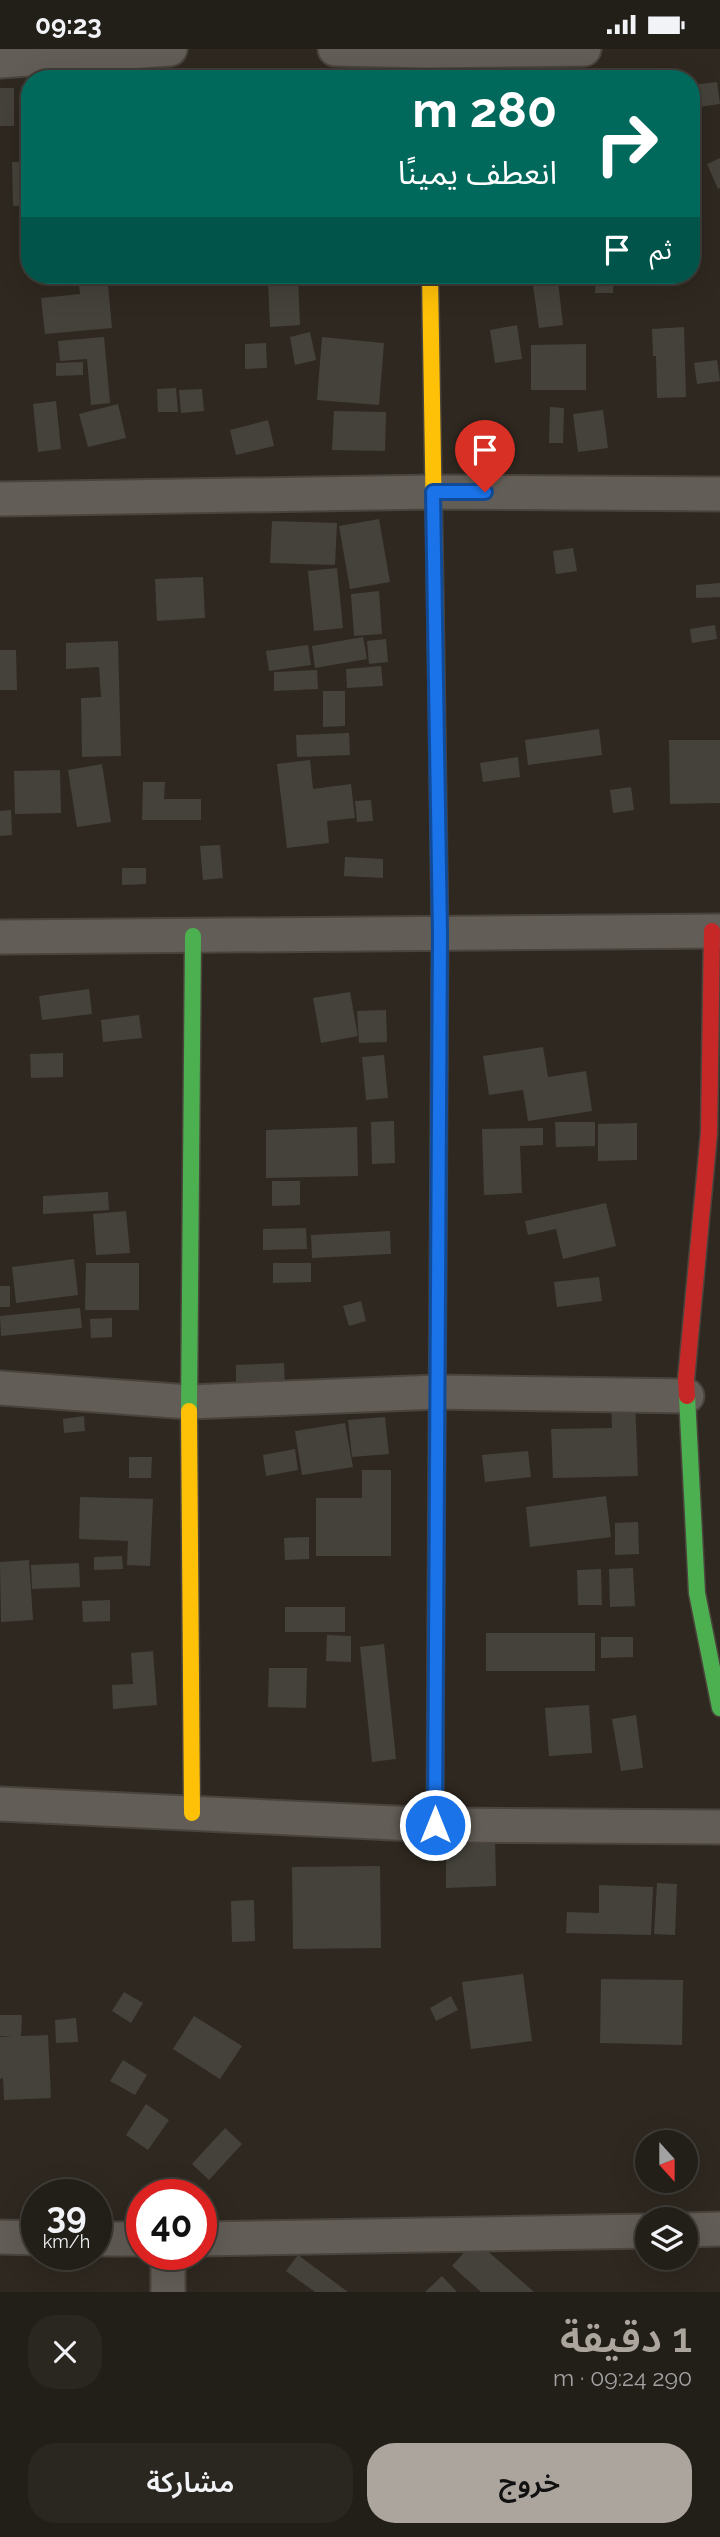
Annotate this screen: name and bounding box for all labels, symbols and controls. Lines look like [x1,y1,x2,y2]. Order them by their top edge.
text: 09:23 [35,10,102,40]
text: 280 m [412,81,557,138]
icon: right [581,98,672,189]
text: انعطف يمينًا [398,154,557,191]
icon: arrive [598,231,636,269]
text: ثم [650,235,672,265]
pin [455,420,515,492]
icon: arrive [466,431,504,469]
position arrow [398,1788,472,1862]
north arrow [635,2130,698,2193]
map controls [635,2130,698,2270]
speed limit sign: 40 [126,2179,217,2270]
text: 39 [46,2195,87,2236]
button: layers [635,2207,698,2270]
text: km/h [43,2231,90,2252]
text: 1 دقيقة [560,2313,692,2362]
button: close [28,2315,102,2389]
text: 290 m · 09:24 [553,2364,692,2391]
button: مشاركة [28,2443,353,2523]
button: خروج [367,2443,692,2523]

